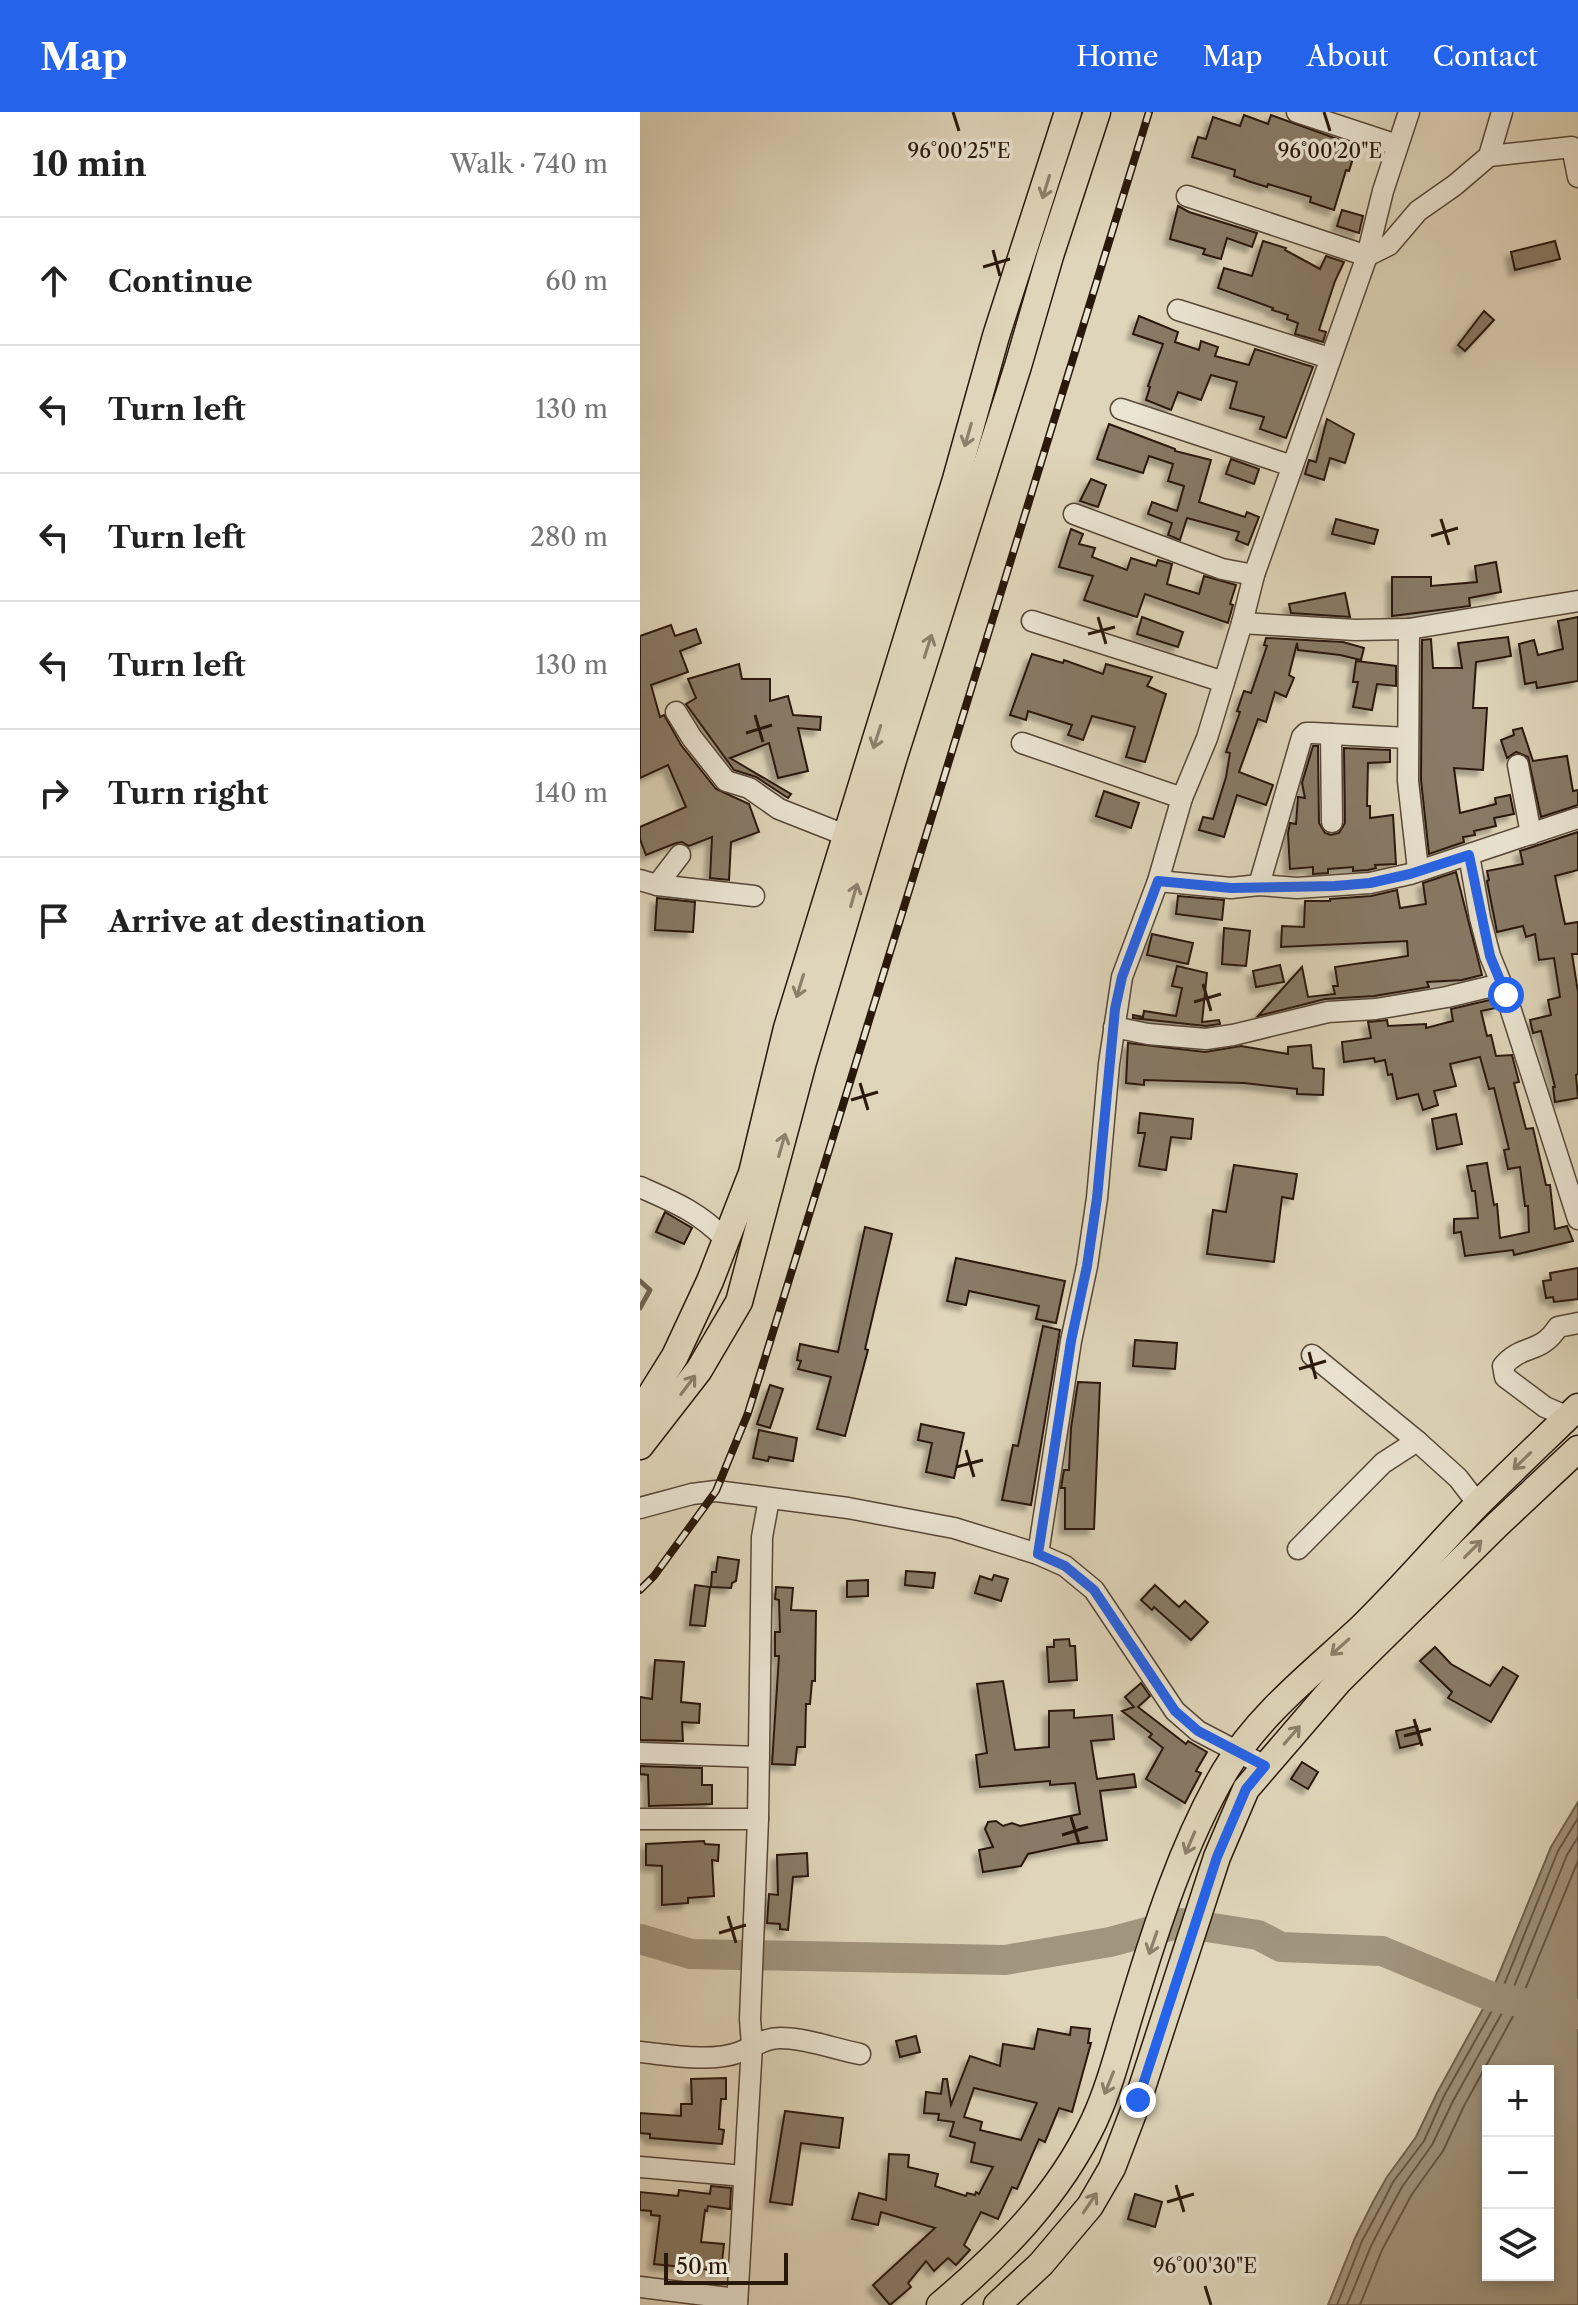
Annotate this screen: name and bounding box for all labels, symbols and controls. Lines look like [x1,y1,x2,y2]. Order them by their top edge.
text: Map [40,33,128,80]
text: Home [1076,39,1158,73]
text: Map [1202,39,1262,73]
text: About [1306,39,1388,73]
text: Contact [1432,39,1538,73]
text: 96°00'25"E [908,139,1010,163]
text: 96°00'20"E [1278,139,1382,163]
text: 10 min [32,143,147,185]
text: Walk · 740 m [450,148,608,180]
one-way arrow [1038,173,1053,199]
icon: ahead [32,259,76,303]
text: Continue [108,263,253,300]
text: 60 m [545,265,608,297]
icon: left [32,387,76,431]
text: Turn left [108,391,245,428]
text: 130 m [535,393,608,425]
one-way arrow [960,421,975,447]
icon: left [32,515,76,559]
text: Turn left [108,519,245,556]
text: 280 m [530,521,608,553]
one-way arrow [921,634,936,660]
icon: left [32,643,76,687]
text: Turn left [108,647,245,684]
text: 130 m [535,649,608,681]
one-way arrow [869,725,884,750]
icon: right [32,771,76,815]
text: Turn right [108,775,268,812]
text: 140 m [534,777,608,809]
one-way arrow [847,883,862,909]
icon: arrive [32,899,76,943]
text: Arrive at destination [108,903,426,940]
one-way arrow [792,973,807,998]
route start [1488,977,1524,1013]
one-way arrow [775,1133,790,1159]
one-way arrow [679,1375,696,1396]
one-way arrow [1512,1452,1532,1471]
one-way arrow [1463,1540,1482,1559]
one-way arrow [1330,1637,1350,1655]
one-way arrow [1282,1726,1300,1746]
one-way arrow [1181,1830,1196,1855]
one-way arrow [1145,1931,1160,1956]
map controls [1482,2065,1554,2281]
button: + [1482,2065,1554,2137]
one-way arrow [1101,2070,1115,2095]
route end [1120,2082,1156,2118]
button: − [1482,2137,1554,2209]
one-way arrow [1082,2193,1098,2215]
button: layers [1482,2209,1554,2281]
scale bar [664,2249,788,2285]
text: 50 m [676,2253,728,2280]
text: 96°00'30"E [1153,2254,1257,2278]

